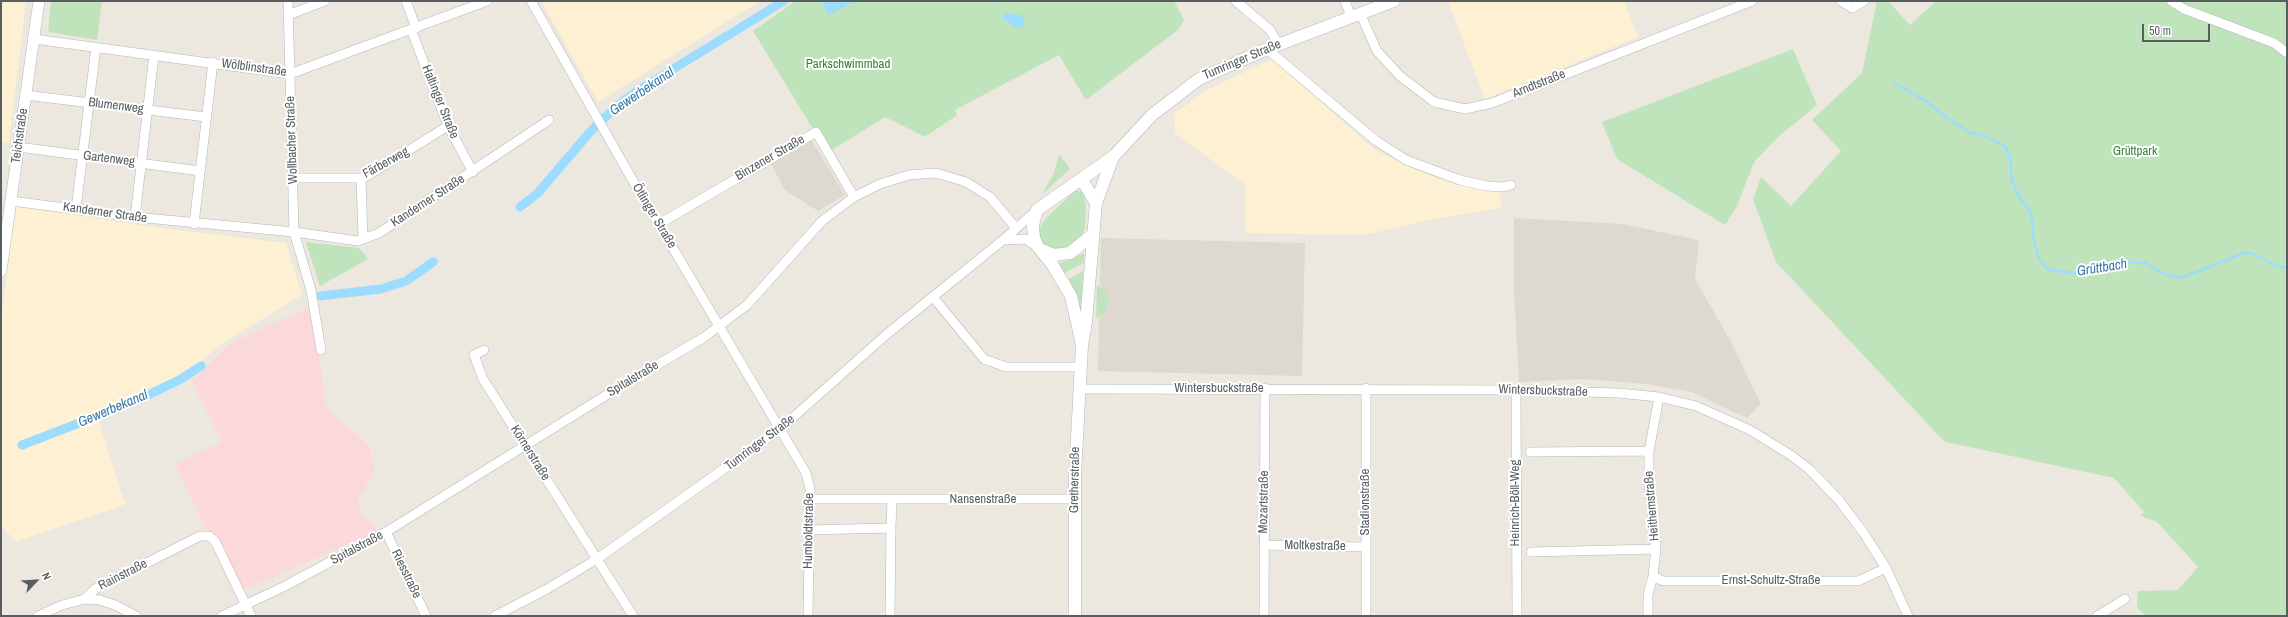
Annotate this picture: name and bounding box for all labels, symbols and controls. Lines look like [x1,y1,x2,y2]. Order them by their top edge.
scale bar [2144,16,2212,42]
text: 50 m [2149,23,2171,39]
street label: Tumringer Straße [1201,37,1283,83]
street label: Wölblinstraße [220,56,288,80]
park label: Parkschwimmbad [806,57,890,73]
street label: Haltinger Straße [418,63,462,141]
water label: Gewerbekanal [607,64,677,120]
street label: Arndtstraße [1510,66,1568,102]
street label: Blumenweg [87,95,145,117]
street label: Wollbacher Straße [283,96,301,184]
street label: Teichstraße [8,107,32,165]
street label: Binzener Straße [732,132,808,184]
street label: Färberweg [360,144,412,182]
park label: Grüttpark [2113,144,2157,160]
street label: Gartenweg [82,148,136,170]
street label: Kanderner Straße [388,171,468,231]
street label: Ötlinger Straße [629,181,679,251]
street label: Kanderner Straße [62,199,148,227]
water label: Grüttbach [2076,256,2128,280]
street label: Spitalstraße [604,358,662,400]
street label: Wintersbuckstraße [1174,381,1264,397]
street label: Wintersbuckstraße [1498,382,1588,400]
water label: Gewerbekanal [76,387,150,431]
street label: Tumringer Straße [722,412,798,474]
street label: Körnerstraße [507,422,553,484]
street label: Gretherstraße [1067,447,1083,513]
street label: Heinrich-Böll-Weg [1508,460,1524,546]
street label: Stadionstraße [1358,469,1374,535]
street label: Mozartstraße [1256,470,1272,534]
street label: Heithemstraße [1641,470,1663,542]
street label: Nansenstraße [950,492,1016,508]
street label: Humboldtstraße [801,493,817,569]
street label: Spitalstraße [328,528,386,568]
street label: Moltkestraße [1284,538,1346,554]
street label: Riesstraße [388,547,424,601]
street label: Rainstraße [96,556,150,594]
north arrow [16,561,56,601]
text: N [39,570,55,582]
street label: Ernst-Schultz-Straße [1722,573,1820,589]

